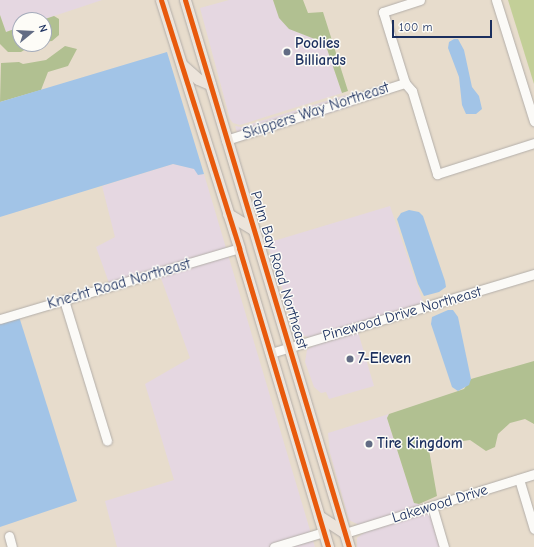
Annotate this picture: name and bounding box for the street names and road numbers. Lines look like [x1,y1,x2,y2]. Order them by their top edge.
street label: Skippers Way Northeast [241,79,391,143]
street label: Palm Bay Road Northeast [246,189,312,351]
street label: Knecht Road Northeast [45,255,193,313]
street label: Pinewood Drive Northeast [321,283,483,345]
street label: Lakewood Drive [390,481,490,527]

